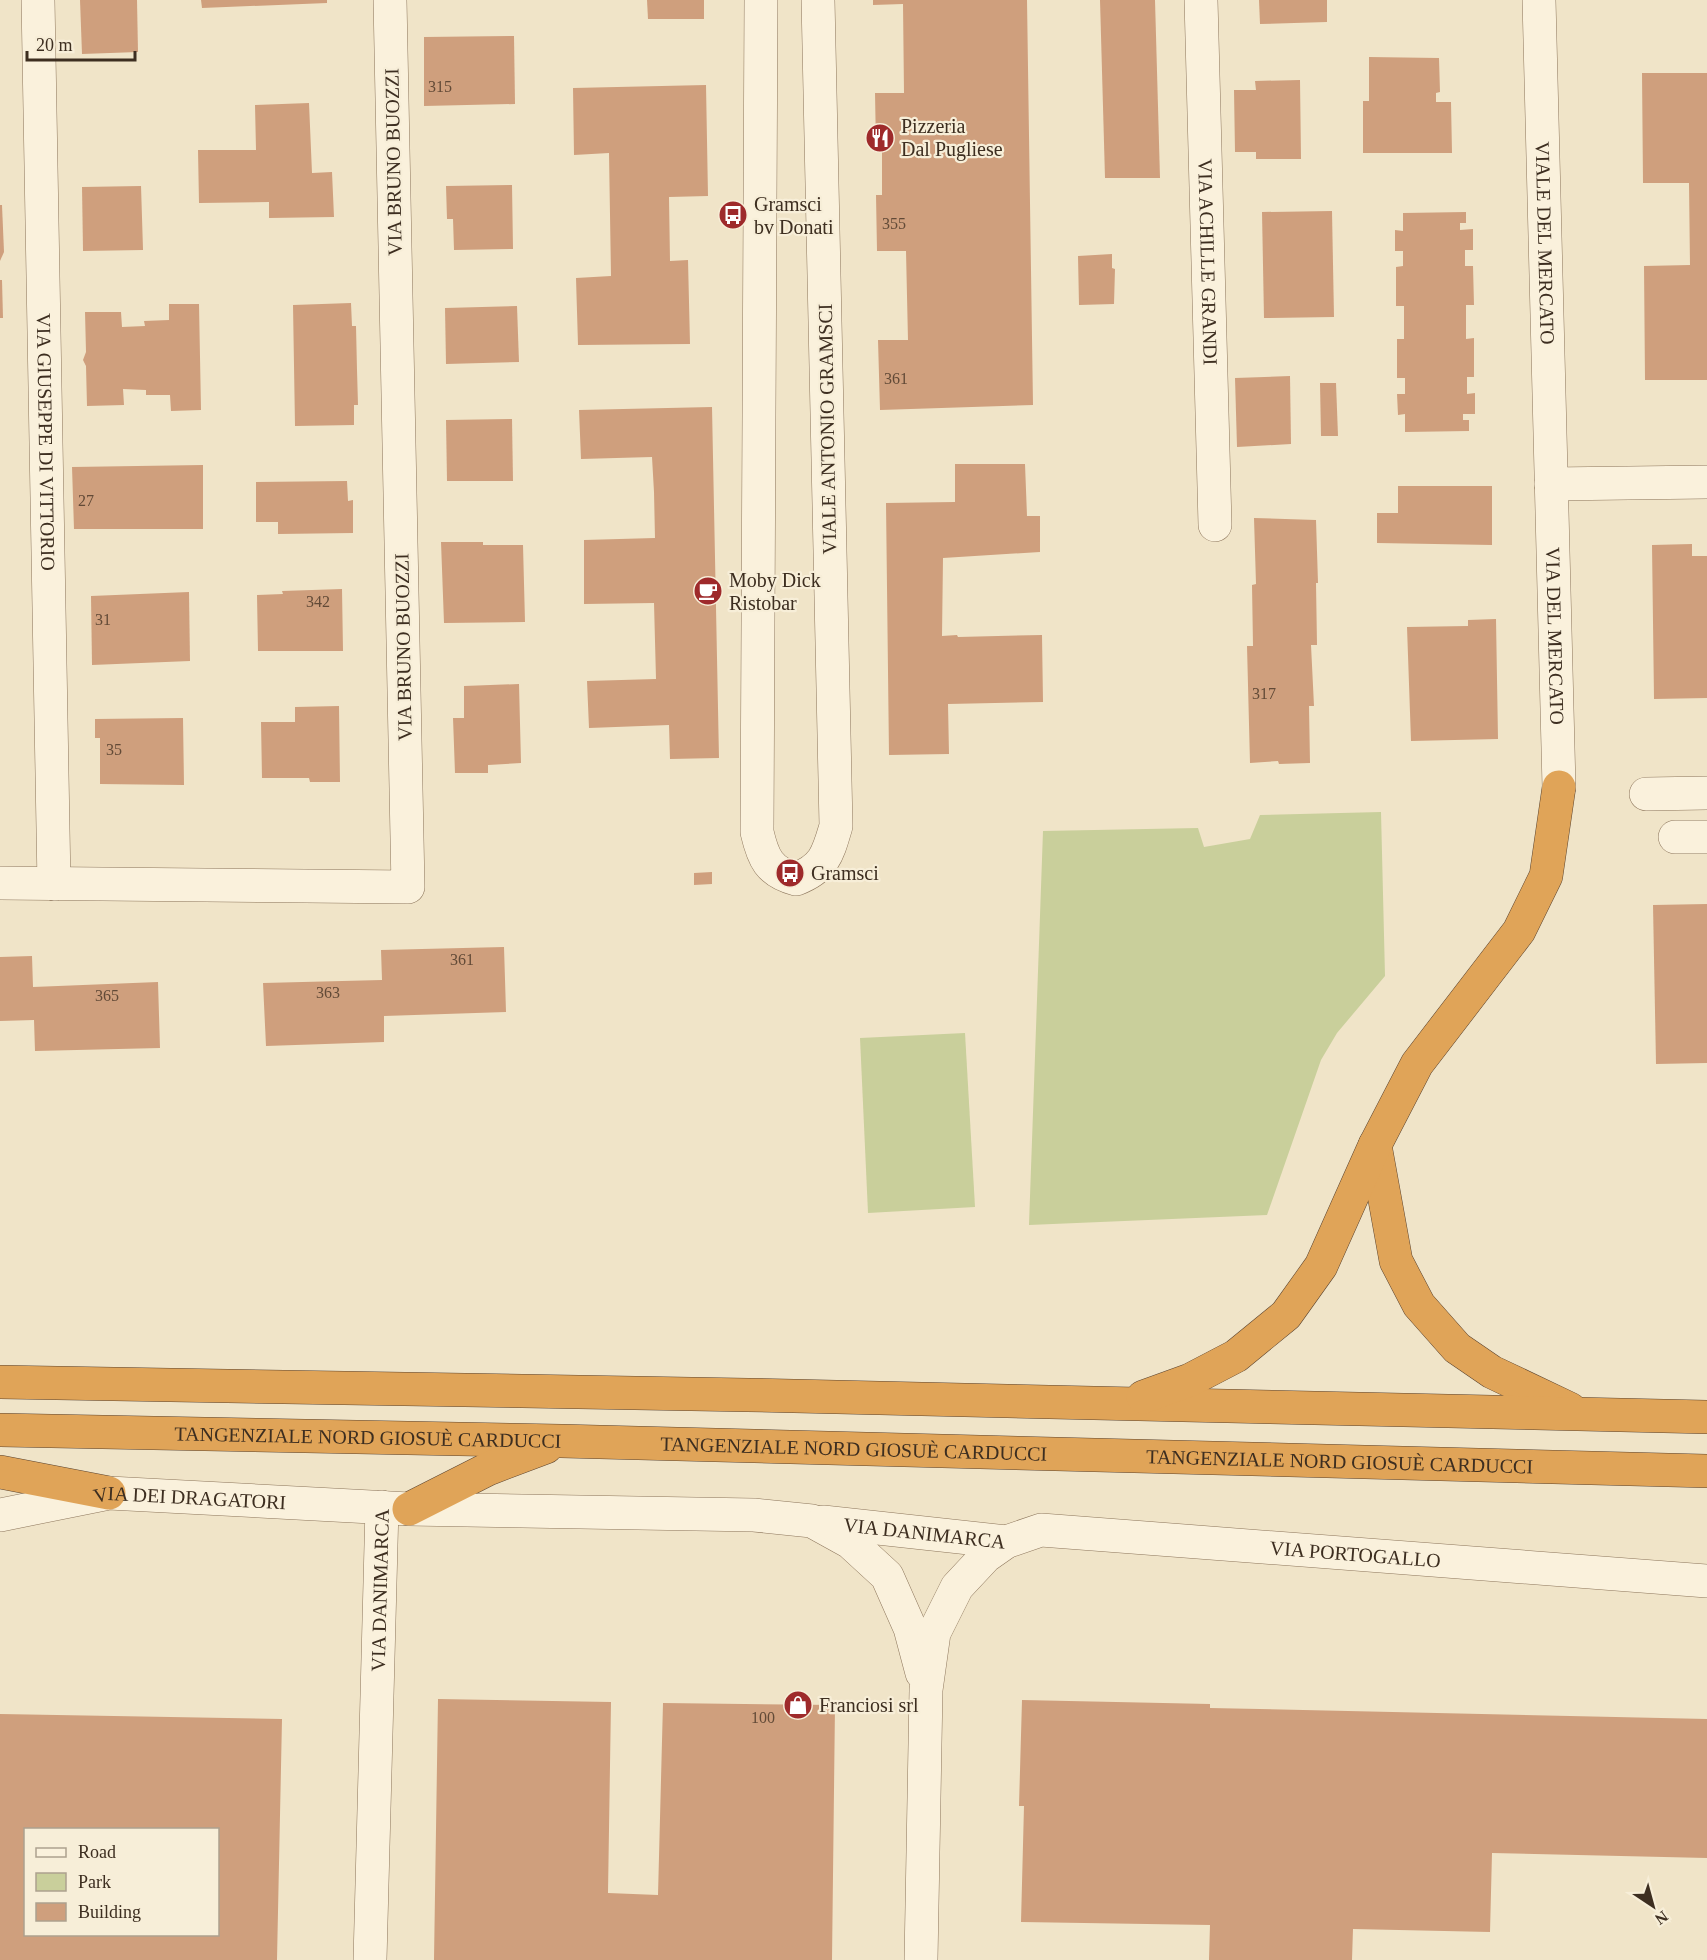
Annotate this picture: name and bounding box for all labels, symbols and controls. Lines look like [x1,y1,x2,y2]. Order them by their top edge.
scale bar [27,24,135,62]
text: 20 m [36,35,73,55]
street label: VIA BRUNO BUOZZI [380,68,406,256]
house number: 315 [428,78,452,95]
place label: Pizzeria Dal Pugliese [901,115,1003,161]
restaurant icon: Pizzeria Dal Pugliese [864,122,896,154]
street label: VIALE DEL MERCATO [1532,141,1559,345]
street label: VIA ACHILLE GRANDI [1194,158,1222,366]
place label: Gramsci bv Donati [754,193,834,238]
bus stop icon: Gramsci bv Donati [717,199,749,231]
house number: 355 [882,215,906,232]
street label: VIALE ANTONIO GRAMSCI [814,303,840,555]
street label: VIA GIUSEPPE DI VITTORIO [33,313,59,571]
house number: 361 [884,370,908,387]
house number: 27 [78,492,94,509]
street label: VIA DEL MERCATO [1542,547,1568,725]
street label: VIA BRUNO BUOZZI [390,553,416,741]
place label: Moby Dick Ristobar [729,569,821,614]
cafe icon: Moby Dick Ristobar [692,575,724,607]
house number: 342 [306,593,330,610]
house number: 31 [95,611,111,628]
house number: 317 [1252,685,1276,702]
house number: 35 [106,741,122,758]
bus stop icon: Gramsci [774,857,806,889]
place label: Gramsci [811,862,879,884]
house number: 361 [450,951,474,968]
house number: 363 [316,984,340,1001]
house number: 365 [95,987,119,1004]
street label: TANGENZIALE NORD GIOSUÈ CARDUCCI [174,1422,562,1452]
street label: TANGENZIALE NORD GIOSUÈ CARDUCCI [660,1433,1047,1465]
street label: TANGENZIALE NORD GIOSUÈ CARDUCCI [1146,1445,1533,1477]
street label: VIA DEI DRAGATORI [91,1482,287,1513]
street label: VIA DANIMARCA [367,1508,393,1672]
street label: VIA DANIMARCA [842,1513,1007,1553]
street label: VIA PORTOGALLO [1269,1537,1441,1572]
shop icon: Franciosi srl [782,1689,814,1721]
place label: Franciosi srl [819,1694,919,1716]
house number: 100 [751,1709,775,1726]
legend [24,1828,219,1936]
text: Road [78,1842,116,1862]
text: Park [78,1872,111,1892]
north arrow [1623,1876,1683,1936]
text: Building [78,1902,141,1922]
text: N [1651,1907,1671,1928]

